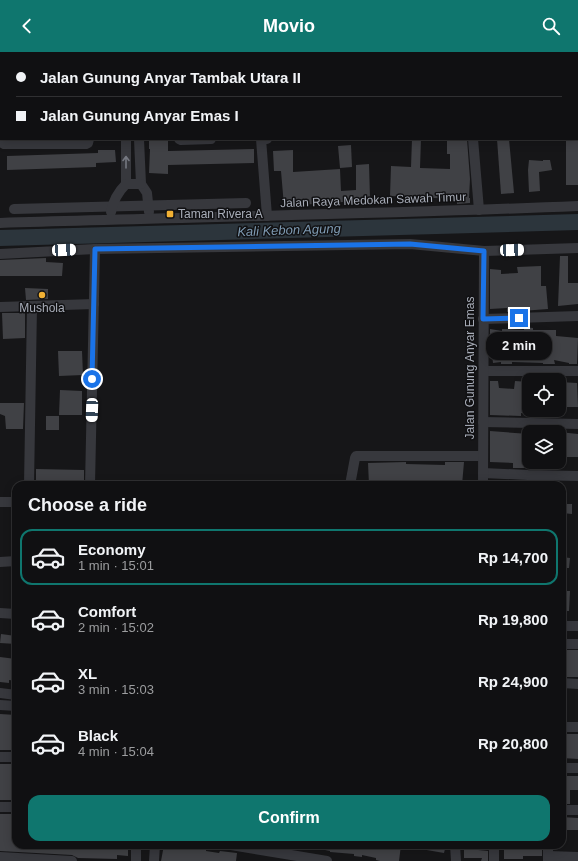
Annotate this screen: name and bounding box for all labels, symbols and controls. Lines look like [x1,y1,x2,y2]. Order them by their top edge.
icon: back [16,15,38,37]
icon: search [540,15,562,37]
text: Movio [263,16,315,36]
text: Jalan Gunung Anyar Tambak Utara II [40,69,301,86]
text: Jalan Gunung Anyar Emas I [40,107,239,124]
one-way arrow [122,156,130,169]
street label: Jalan Raya Medokan Sawah Timur [280,190,466,210]
place label: Taman Rivera A [178,207,263,221]
marker: Taman Rivera A [165,209,175,219]
water label: Kali Kebon Agung [237,221,342,239]
car [52,243,76,257]
car [500,244,524,256]
marker: Mushola [37,290,47,300]
street label: Jalan Gunung Anyar Emas [463,297,477,439]
place label: Mushola [19,301,65,315]
route end [510,309,528,327]
callout: 2 min [486,332,552,360]
text: 2 min [502,338,536,353]
route start [83,370,101,388]
map controls [522,373,566,469]
button: locate [522,373,566,417]
car [86,398,98,422]
button: layers [522,425,566,469]
text: Choose a ride [28,495,147,515]
icon: car [30,539,66,575]
text: Economy [78,541,146,558]
text: Rp 14,700 [478,549,548,566]
text: 1 min · 15:01 [78,558,154,573]
icon: car [30,601,66,637]
text: Comfort [78,603,136,620]
text: Rp 19,800 [478,611,548,628]
text: 2 min · 15:02 [78,620,154,635]
icon: car [30,663,66,699]
text: XL [78,665,97,682]
text: Rp 24,900 [478,673,548,690]
text: 3 min · 15:03 [78,682,154,697]
icon: car [30,725,66,761]
text: Black [78,727,118,744]
text: Rp 20,800 [478,735,548,752]
text: 4 min · 15:04 [78,744,154,759]
button: Confirm [28,795,550,841]

